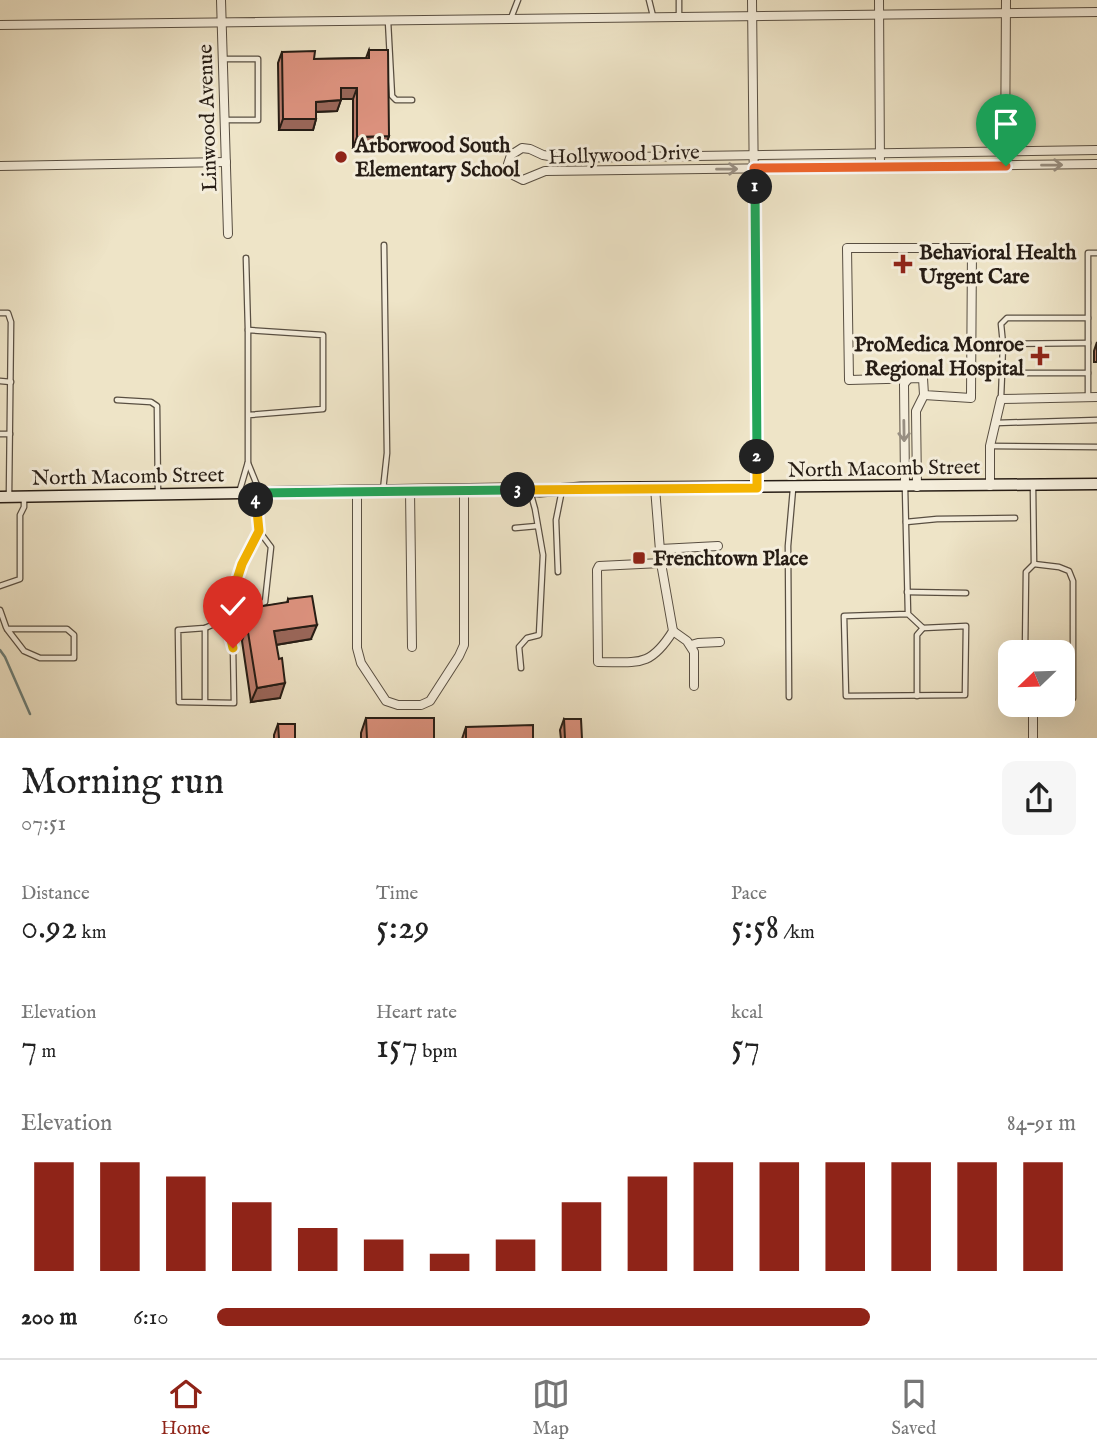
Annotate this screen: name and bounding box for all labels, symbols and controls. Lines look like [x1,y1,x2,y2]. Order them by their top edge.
street label: Linwood Avenue [192,43,225,192]
pin [976,94,1036,166]
icon: arrive [987,105,1025,143]
place label: Arborwood South Elementary School [354,133,521,184]
street label: Hollywood Drive [548,139,701,172]
marker: Arborwood South Elementary School [333,149,349,165]
one-way arrow [1040,158,1063,172]
one-way arrow [715,162,738,175]
pin: 1 [738,170,772,204]
text: 1 [751,174,758,198]
place label: Behavioral Health Urgent Care [918,240,1077,291]
marker: Behavioral Health Urgent Care [893,254,913,274]
place label: ProMedica Monroe Regional Hospital [854,332,1025,383]
marker: ProMedica Monroe Regional Hospital [1030,346,1050,366]
one-way arrow [897,419,911,442]
pin: 2 [740,440,774,475]
text: 2 [752,444,761,468]
street label: North Macomb Street [787,454,981,485]
street label: North Macomb Street [31,462,225,493]
pin: 3 [500,472,536,508]
text: 3 [514,477,521,501]
pin: 4 [238,482,274,518]
text: 4 [251,487,260,511]
place label: Frenchtown Place [653,546,809,573]
marker: Frenchtown Place [631,550,647,566]
pin [203,576,263,648]
icon: check [214,587,252,625]
north arrow [998,640,1074,718]
map controls [998,640,1075,717]
text: Morning run [21,759,224,807]
button: share [1002,761,1076,835]
text: 07:51 [21,809,66,838]
text: Distance [21,882,90,906]
text: Time [376,882,418,906]
text: Pace [731,882,767,906]
text: 0.92 [21,906,77,951]
text: 5:29 [376,906,430,951]
text: 5:58 [731,906,779,951]
text: km [77,921,106,945]
text: /km [779,921,815,945]
text: Elevation [21,1001,96,1025]
text: Heart rate [376,1001,457,1025]
text: kcal [731,1001,763,1025]
text: 7 [21,1025,37,1070]
text: 157 [376,1025,418,1070]
text: 57 [731,1025,760,1070]
text: m [37,1040,56,1064]
text: bpm [418,1040,457,1064]
text: Elevation [21,1109,112,1138]
text: 84–91 m [1007,1109,1076,1138]
text: 200 m [21,1303,77,1332]
text: 6:10 [133,1303,169,1332]
tab: Home [161,1375,210,1441]
tab: Map [532,1375,570,1441]
tab: Saved [891,1375,936,1441]

